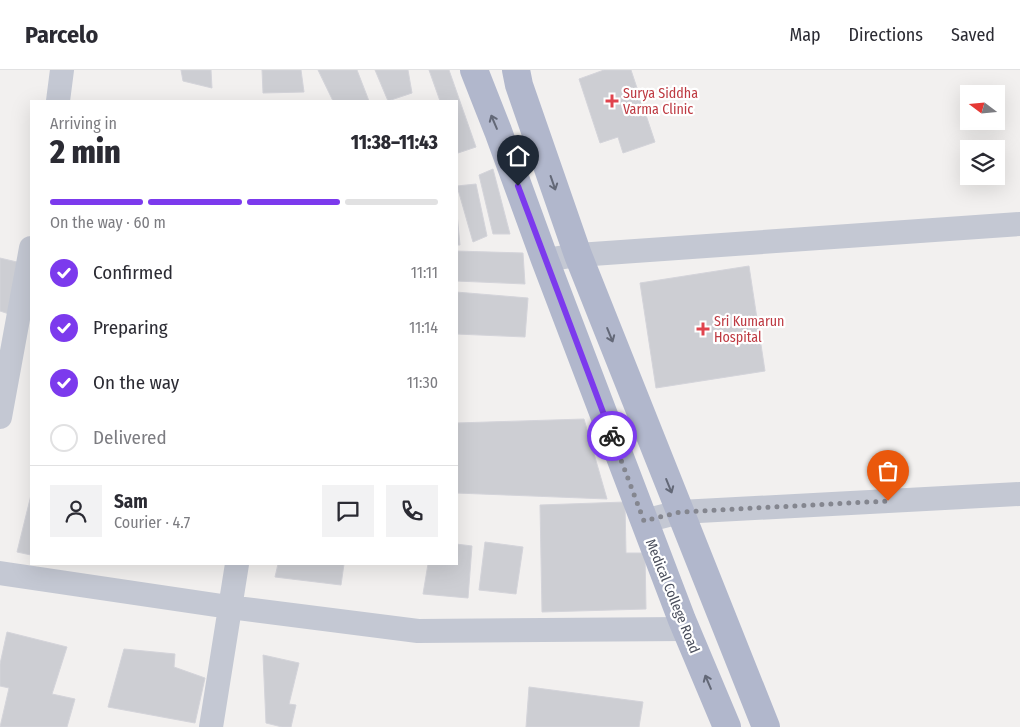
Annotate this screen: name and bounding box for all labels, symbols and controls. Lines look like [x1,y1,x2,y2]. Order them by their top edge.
text: Parcelo [25,21,98,49]
text: Map [789,24,821,46]
text: Directions [849,24,923,46]
text: Saved [951,24,995,46]
place label: Surya Siddha Varma Clinic [623,85,698,118]
north arrow [960,85,1005,130]
map controls [960,85,1005,185]
marker: Surya Siddha Varma Clinic [605,94,619,108]
text: Arriving in [50,114,117,133]
one-way arrow [489,114,498,129]
text: 11:38–11:43 [351,131,438,154]
text: 2 min [50,133,121,171]
pin [497,135,539,186]
button: layers [960,140,1005,185]
icon: home [504,142,532,170]
one-way arrow [549,174,558,190]
text: On the way · 60 m [50,213,166,232]
icon: check [50,259,78,287]
text: Confirmed [93,261,173,284]
text: 11:11 [411,263,438,282]
place label: Sri Kumarun Hospital [714,313,784,346]
icon: check [50,314,78,342]
text: Preparing [93,316,168,339]
text: 11:14 [409,318,438,337]
marker: Sri Kumarun Hospital [696,322,710,336]
one-way arrow [606,327,615,342]
icon: check [50,369,78,397]
text: On the way [93,371,179,394]
text: 11:30 [407,373,438,392]
courier [587,411,637,461]
icon: bike [598,422,626,450]
text: Delivered [93,426,167,449]
pin [867,450,909,501]
icon: bag [874,457,902,485]
one-way arrow [665,478,675,493]
button: person [50,485,102,537]
button: chat [322,485,374,537]
button: phone [386,485,438,537]
text: Sam [114,490,148,513]
text: Courier · 4.7 [114,513,190,532]
street label: Medical College Road [642,537,703,656]
one-way arrow [703,675,712,690]

